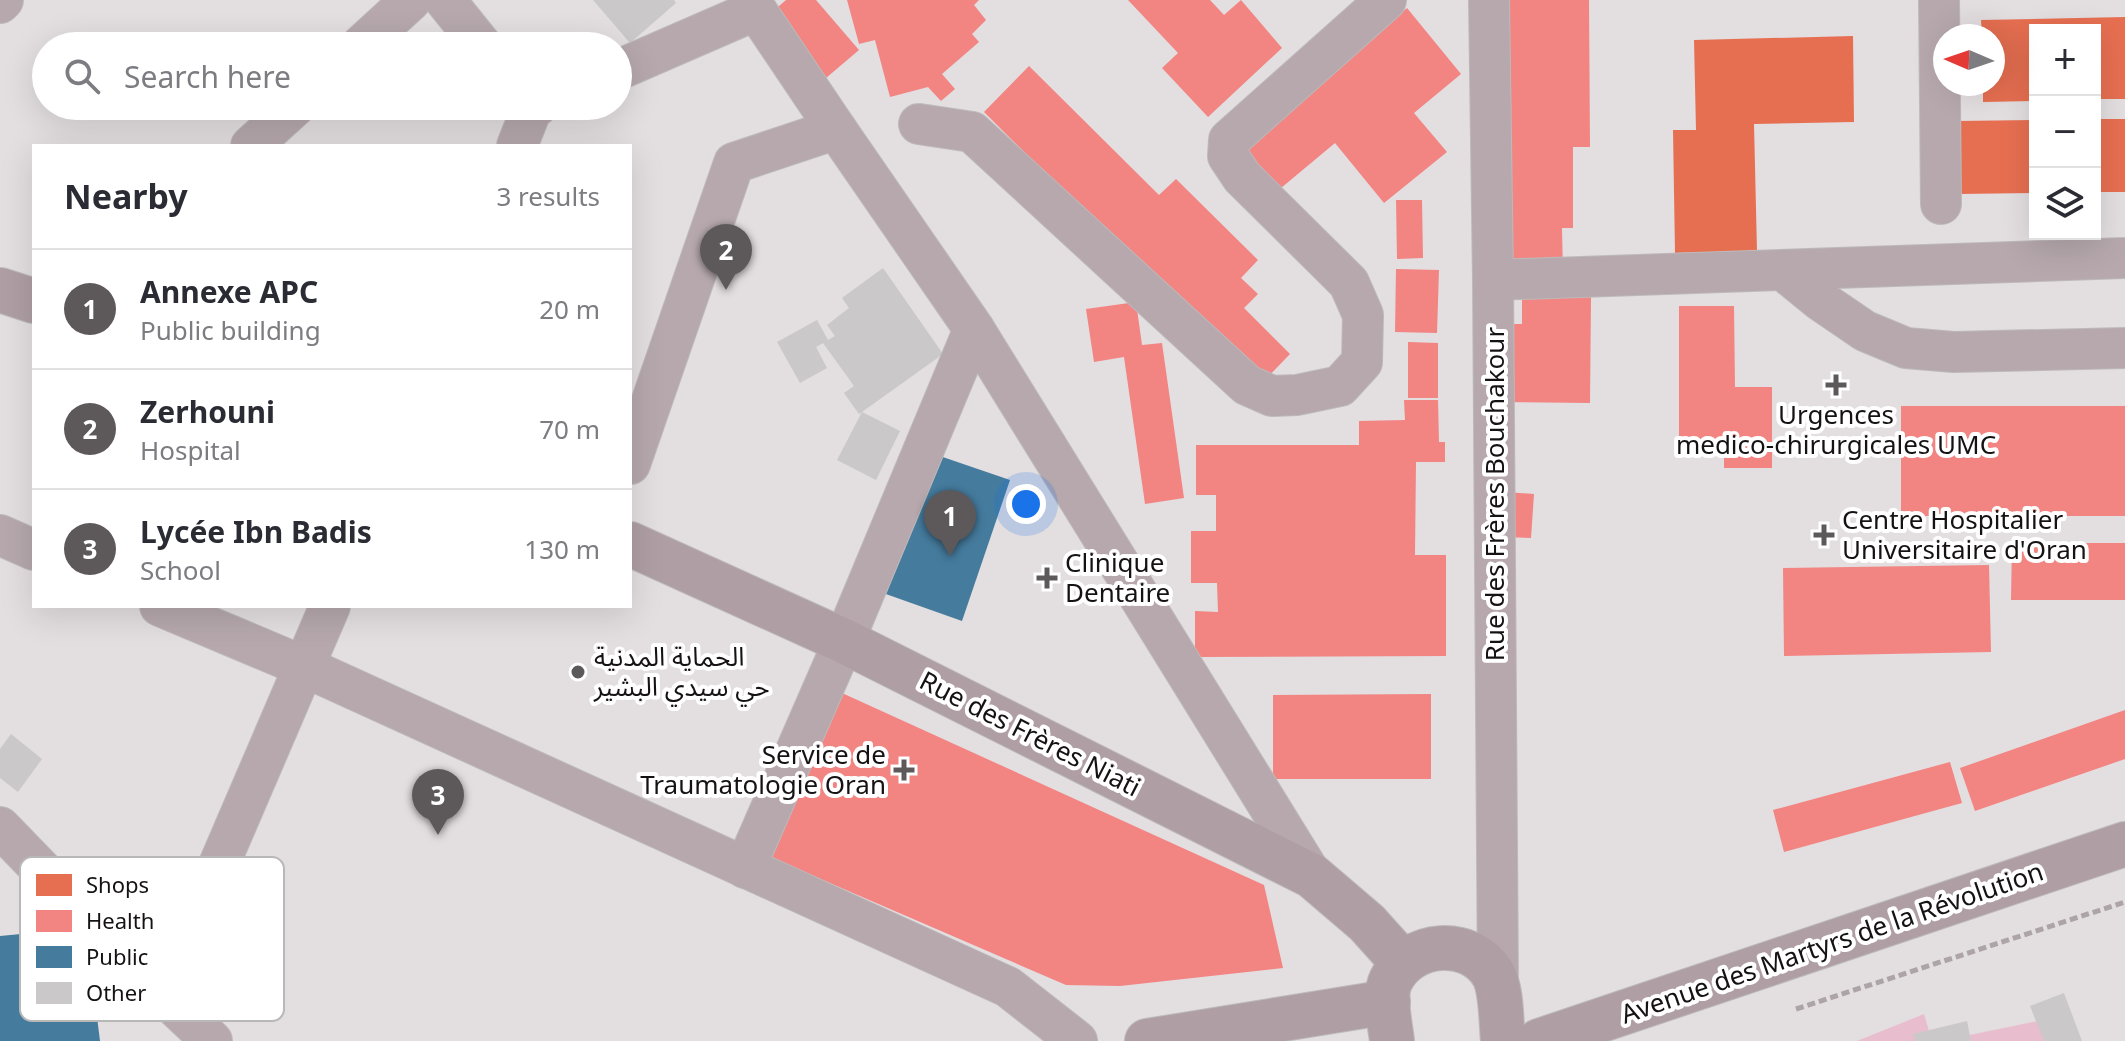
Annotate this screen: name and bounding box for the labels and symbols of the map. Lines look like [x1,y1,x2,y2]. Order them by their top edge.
north arrow [1933,24,2005,96]
pin: 2 [700,224,752,290]
street label: Rue des Frères Bouchakour [1476,327,1512,661]
marker: Urgences medico-chirurgicales UMC [1825,374,1847,396]
place label: Urgences medico-chirurgicales UMC [1676,396,1996,462]
your location [1006,484,1046,524]
pin: 1 [924,490,976,556]
place label: Centre Hospitalier Universitaire d'Oran [1842,501,2087,567]
marker: Centre Hospitalier Universitaire d'Oran [1813,524,1835,546]
place label: Clinique Dentaire [1065,544,1170,610]
marker: Clinique Dentaire [1036,567,1058,589]
place label: الحماية المدنية حي سيدي البشير [593,638,770,707]
street label: Rue des Frères Niati [914,662,1147,804]
marker: الحماية المدنية حي سيدي البشير [569,663,587,681]
place label: Service de Traumatologie Oran [640,736,886,802]
marker: Service de Traumatologie Oran [893,759,915,781]
pin: 3 [412,769,464,835]
street label: Avenue des Martyrs de la Révolution [1616,853,2048,1031]
legend [20,857,284,1021]
text: Shops [86,869,149,899]
text: Health [86,905,154,935]
text: Public [86,941,148,971]
text: Other [86,977,146,1007]

